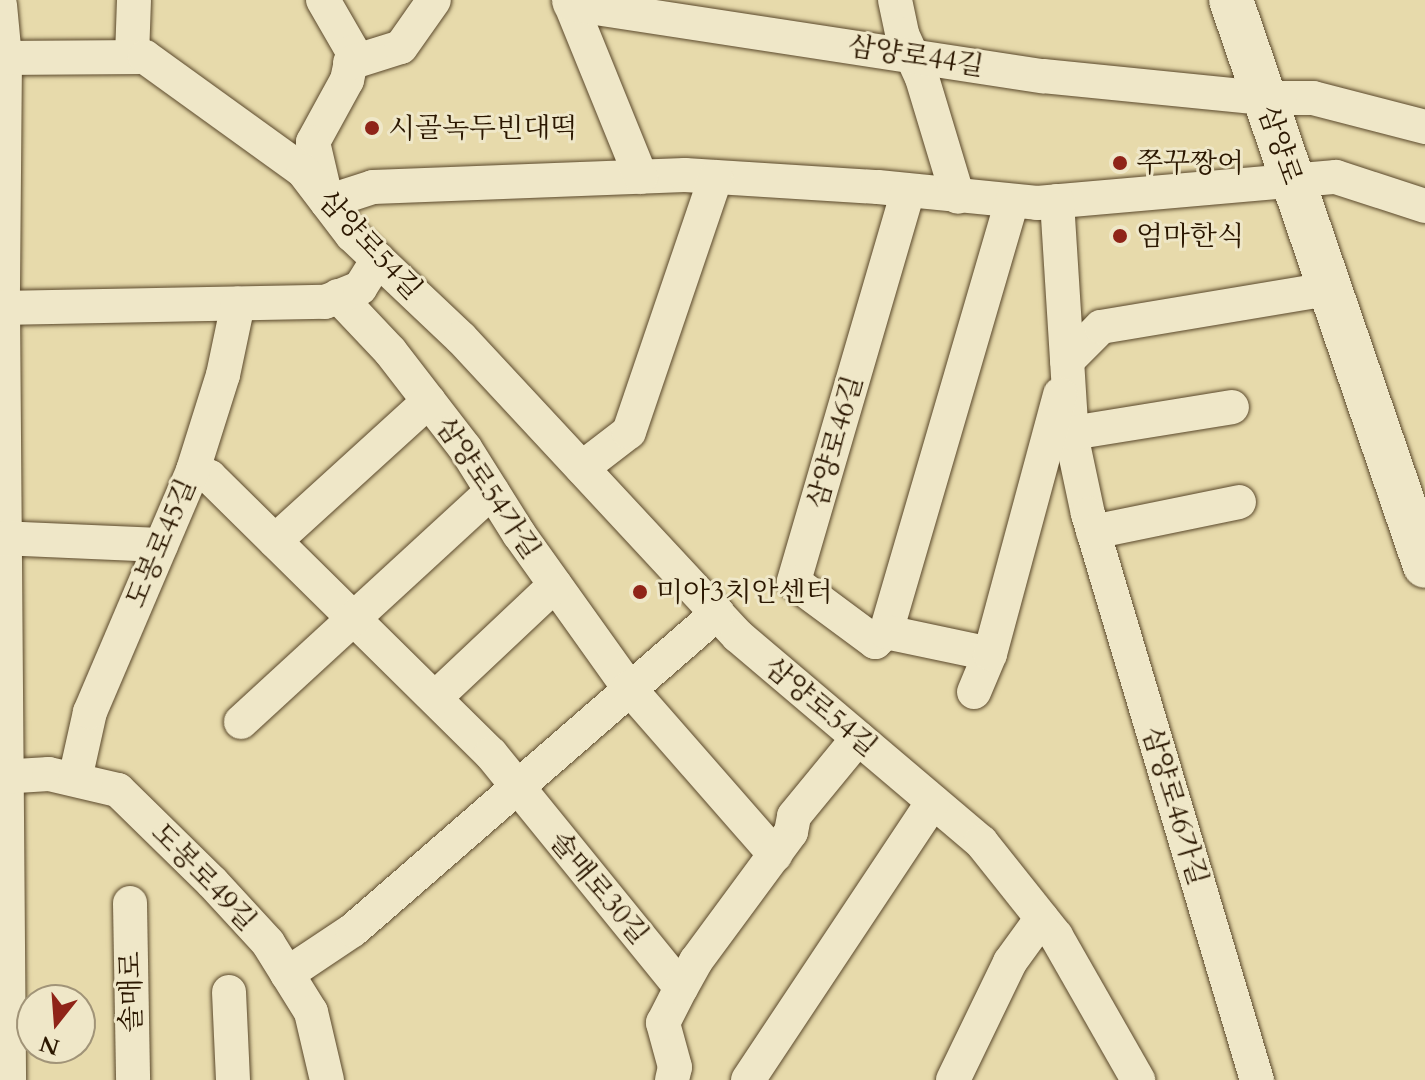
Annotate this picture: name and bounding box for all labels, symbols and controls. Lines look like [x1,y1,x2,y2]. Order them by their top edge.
street label: 삼양로44길 [846,29,986,83]
street label: 삼양로 [1251,101,1309,189]
place label: 시골녹두빈대떡 [388,111,577,145]
marker: 시골녹두빈대떡 [363,119,381,137]
place label: 쭈꾸짱어 [1136,146,1244,180]
marker: 쭈꾸짱어 [1111,154,1129,172]
street label: 삼양로54길 [311,183,429,307]
place label: 엄마한식 [1136,219,1244,253]
marker: 엄마한식 [1111,227,1129,245]
street label: 삼양로46길 [800,372,870,512]
street label: 삼양로54가길 [428,411,548,565]
street label: 도봉로45길 [119,473,203,613]
place label: 미아3치안센터 [656,575,833,609]
marker: 미아3치안센터 [631,583,649,601]
street label: 삼양로54길 [758,650,884,764]
street label: 삼양로46가길 [1135,723,1215,889]
street label: 도봉로49길 [144,816,264,938]
street label: 솔매로30길 [542,825,656,951]
street label: 솔매로 [113,951,149,1033]
north arrow [16,984,96,1064]
text: N [36,1028,63,1062]

